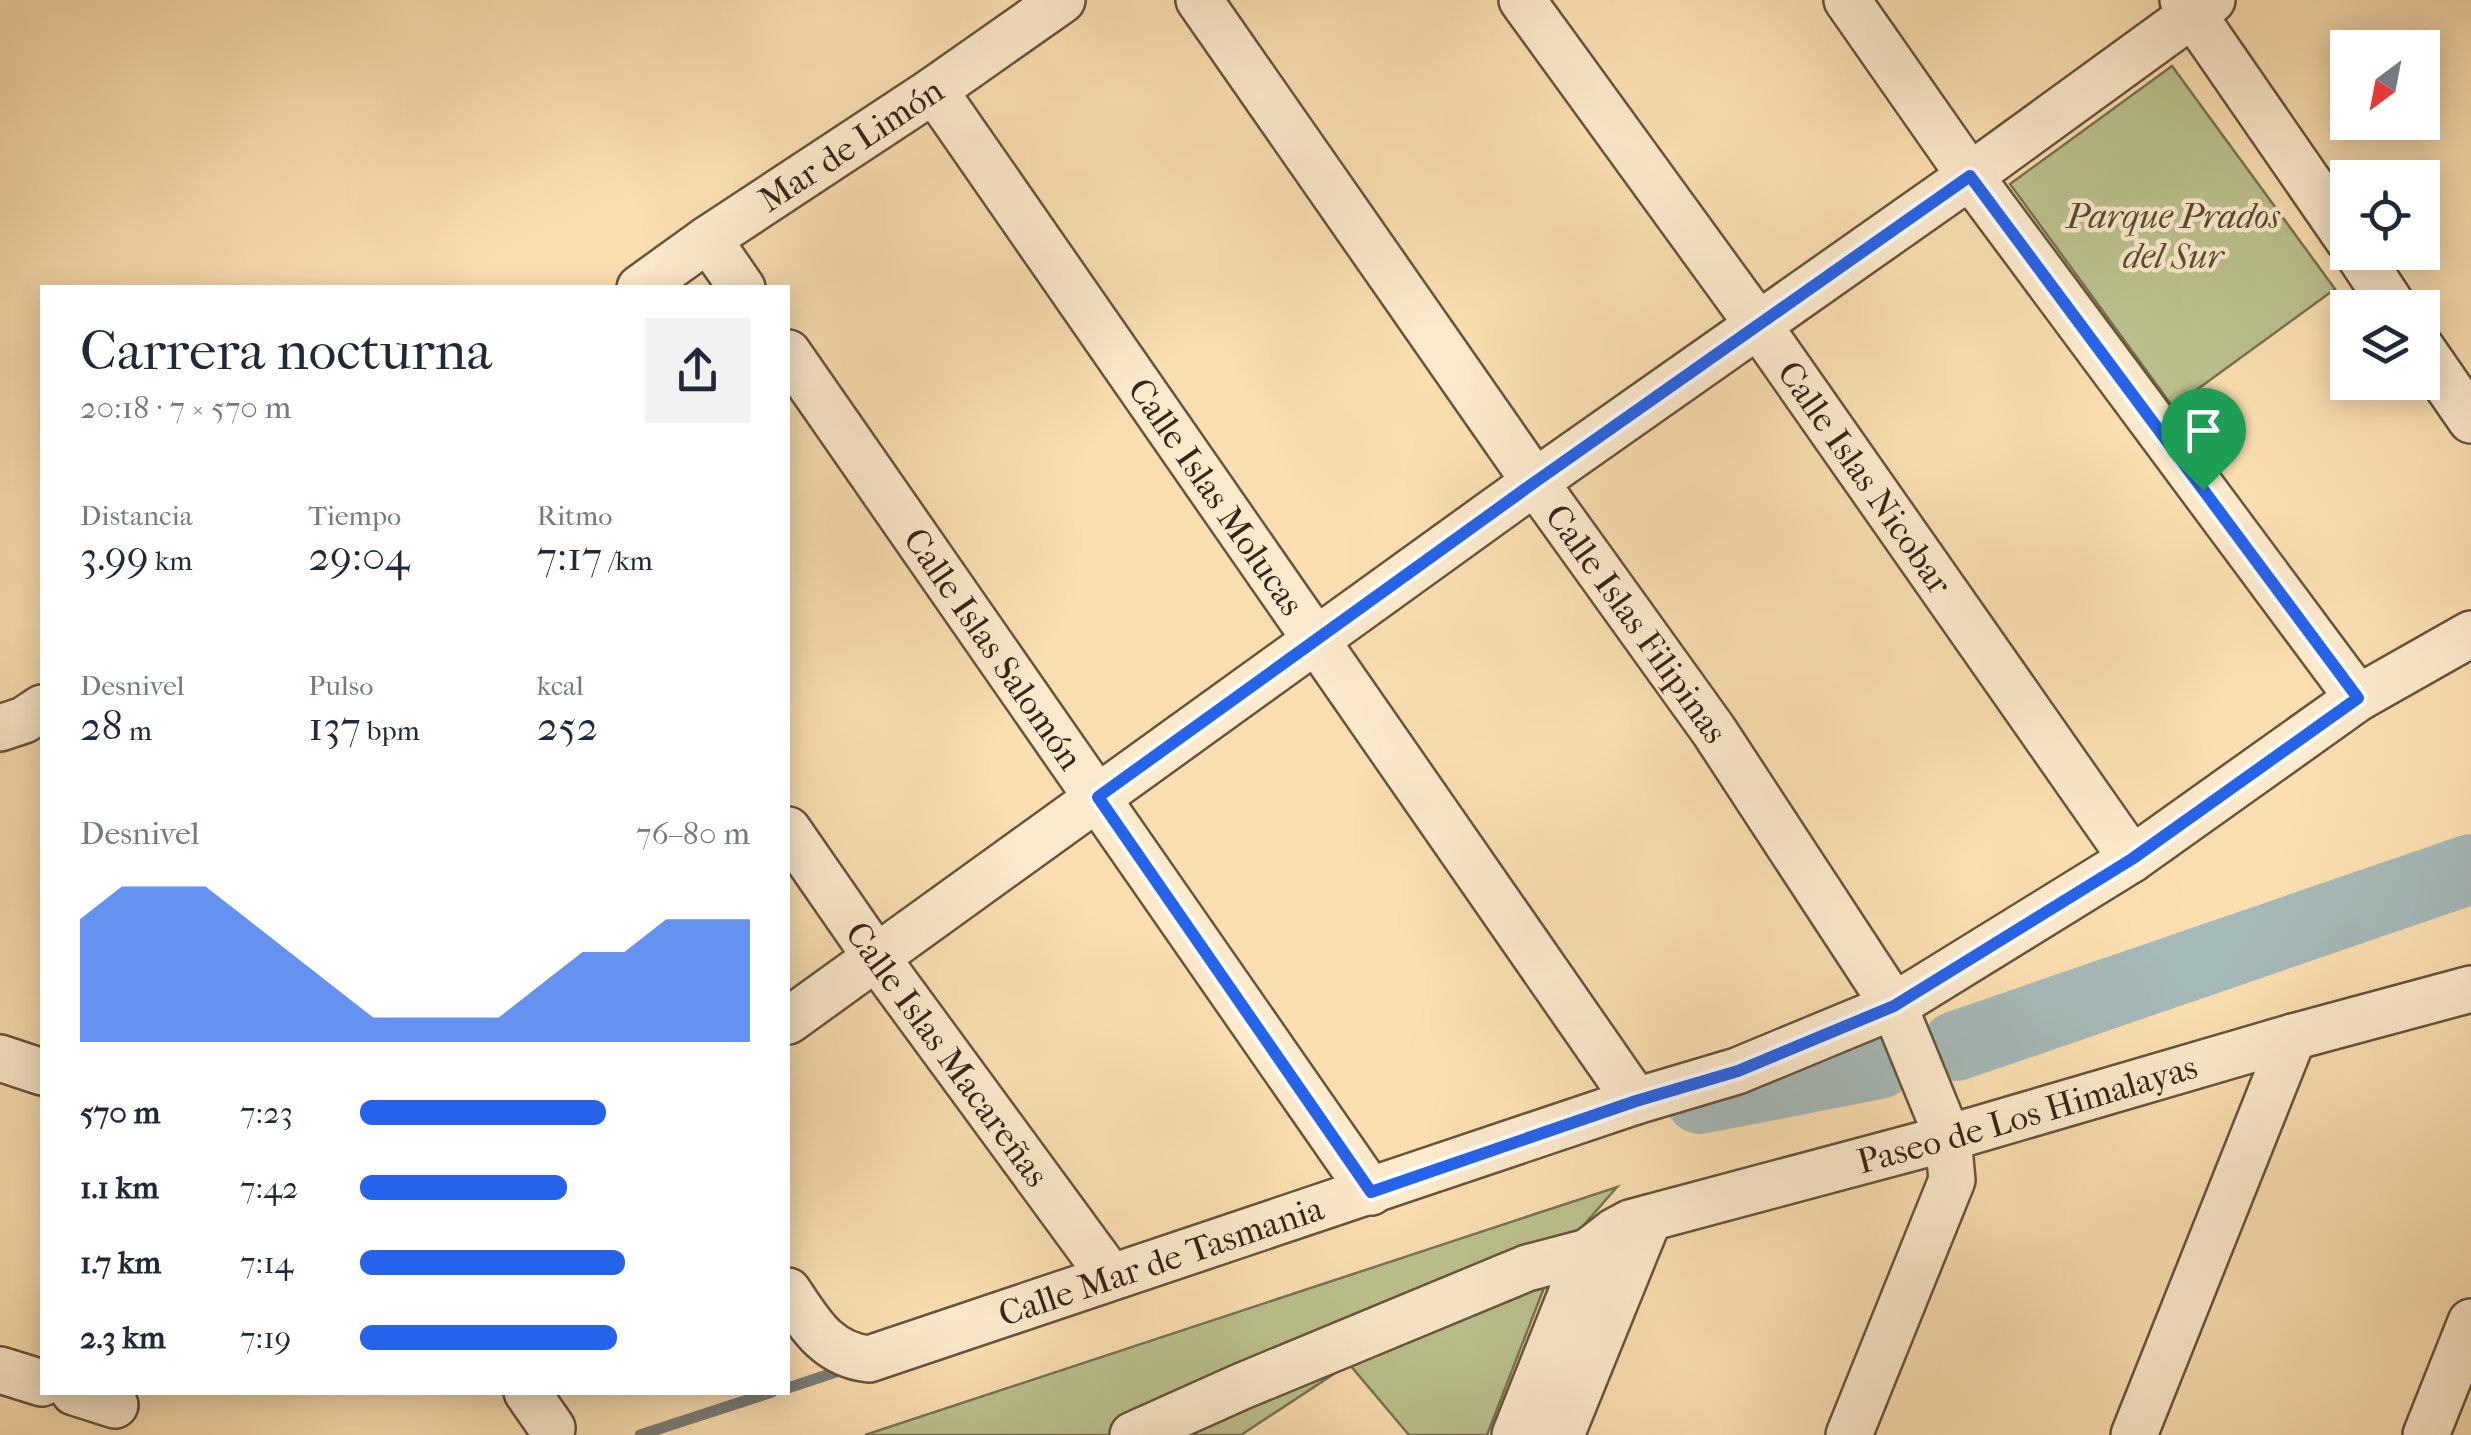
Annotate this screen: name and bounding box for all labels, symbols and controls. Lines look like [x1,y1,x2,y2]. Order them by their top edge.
north arrow [2330,30,2440,140]
map controls [2330,30,2440,400]
street label: Mar de Limón [751,70,951,221]
button: locate [2330,160,2440,270]
park label: Parque Prados del Sur [2064,196,2281,277]
button: layers [2330,290,2440,400]
button: share [645,318,750,423]
text: Carrera nocturna [80,319,492,383]
street label: Calle Islas Nicobar [1769,353,1960,602]
street label: Calle Islas Molucas [1119,370,1312,623]
pin [2161,388,2246,491]
text: 20:18 · 7 × 570 m [80,389,291,426]
icon: arrive [2176,403,2231,458]
street label: Calle Islas Filipinas [1537,497,1736,751]
text: Distancia [80,499,193,532]
text: Tiempo [308,499,401,532]
text: Ritmo [537,499,612,532]
street label: Calle Islas Salomón [895,520,1091,777]
text: 3.99 [80,532,149,581]
text: 29:04 [308,532,410,581]
text: 7:17 [537,532,602,581]
text: km [149,544,193,577]
text: /km [602,544,653,577]
text: Desnivel [80,669,185,702]
text: Pulso [308,669,373,702]
text: kcal [537,669,584,702]
text: 28 [80,702,123,751]
text: 137 [308,702,361,751]
text: 252 [537,702,598,751]
text: m [123,714,152,747]
text: bpm [361,714,420,747]
text: Desnivel [80,815,200,852]
text: 76–80 m [636,815,750,852]
street label: Calle Islas Macareñas [837,914,1057,1195]
street label: Paseo de Los Himalayas [1853,1046,2202,1182]
text: 570 m [80,1094,160,1131]
text: 7:23 [240,1094,293,1131]
text: 1.1 km [80,1169,159,1206]
text: 7:42 [240,1169,299,1206]
street label: Calle Mar de Tasmania [993,1187,1329,1335]
text: 1.7 km [80,1244,161,1281]
text: 7:14 [240,1244,294,1281]
text: 2.3 km [80,1319,166,1356]
text: 7:19 [240,1319,291,1356]

